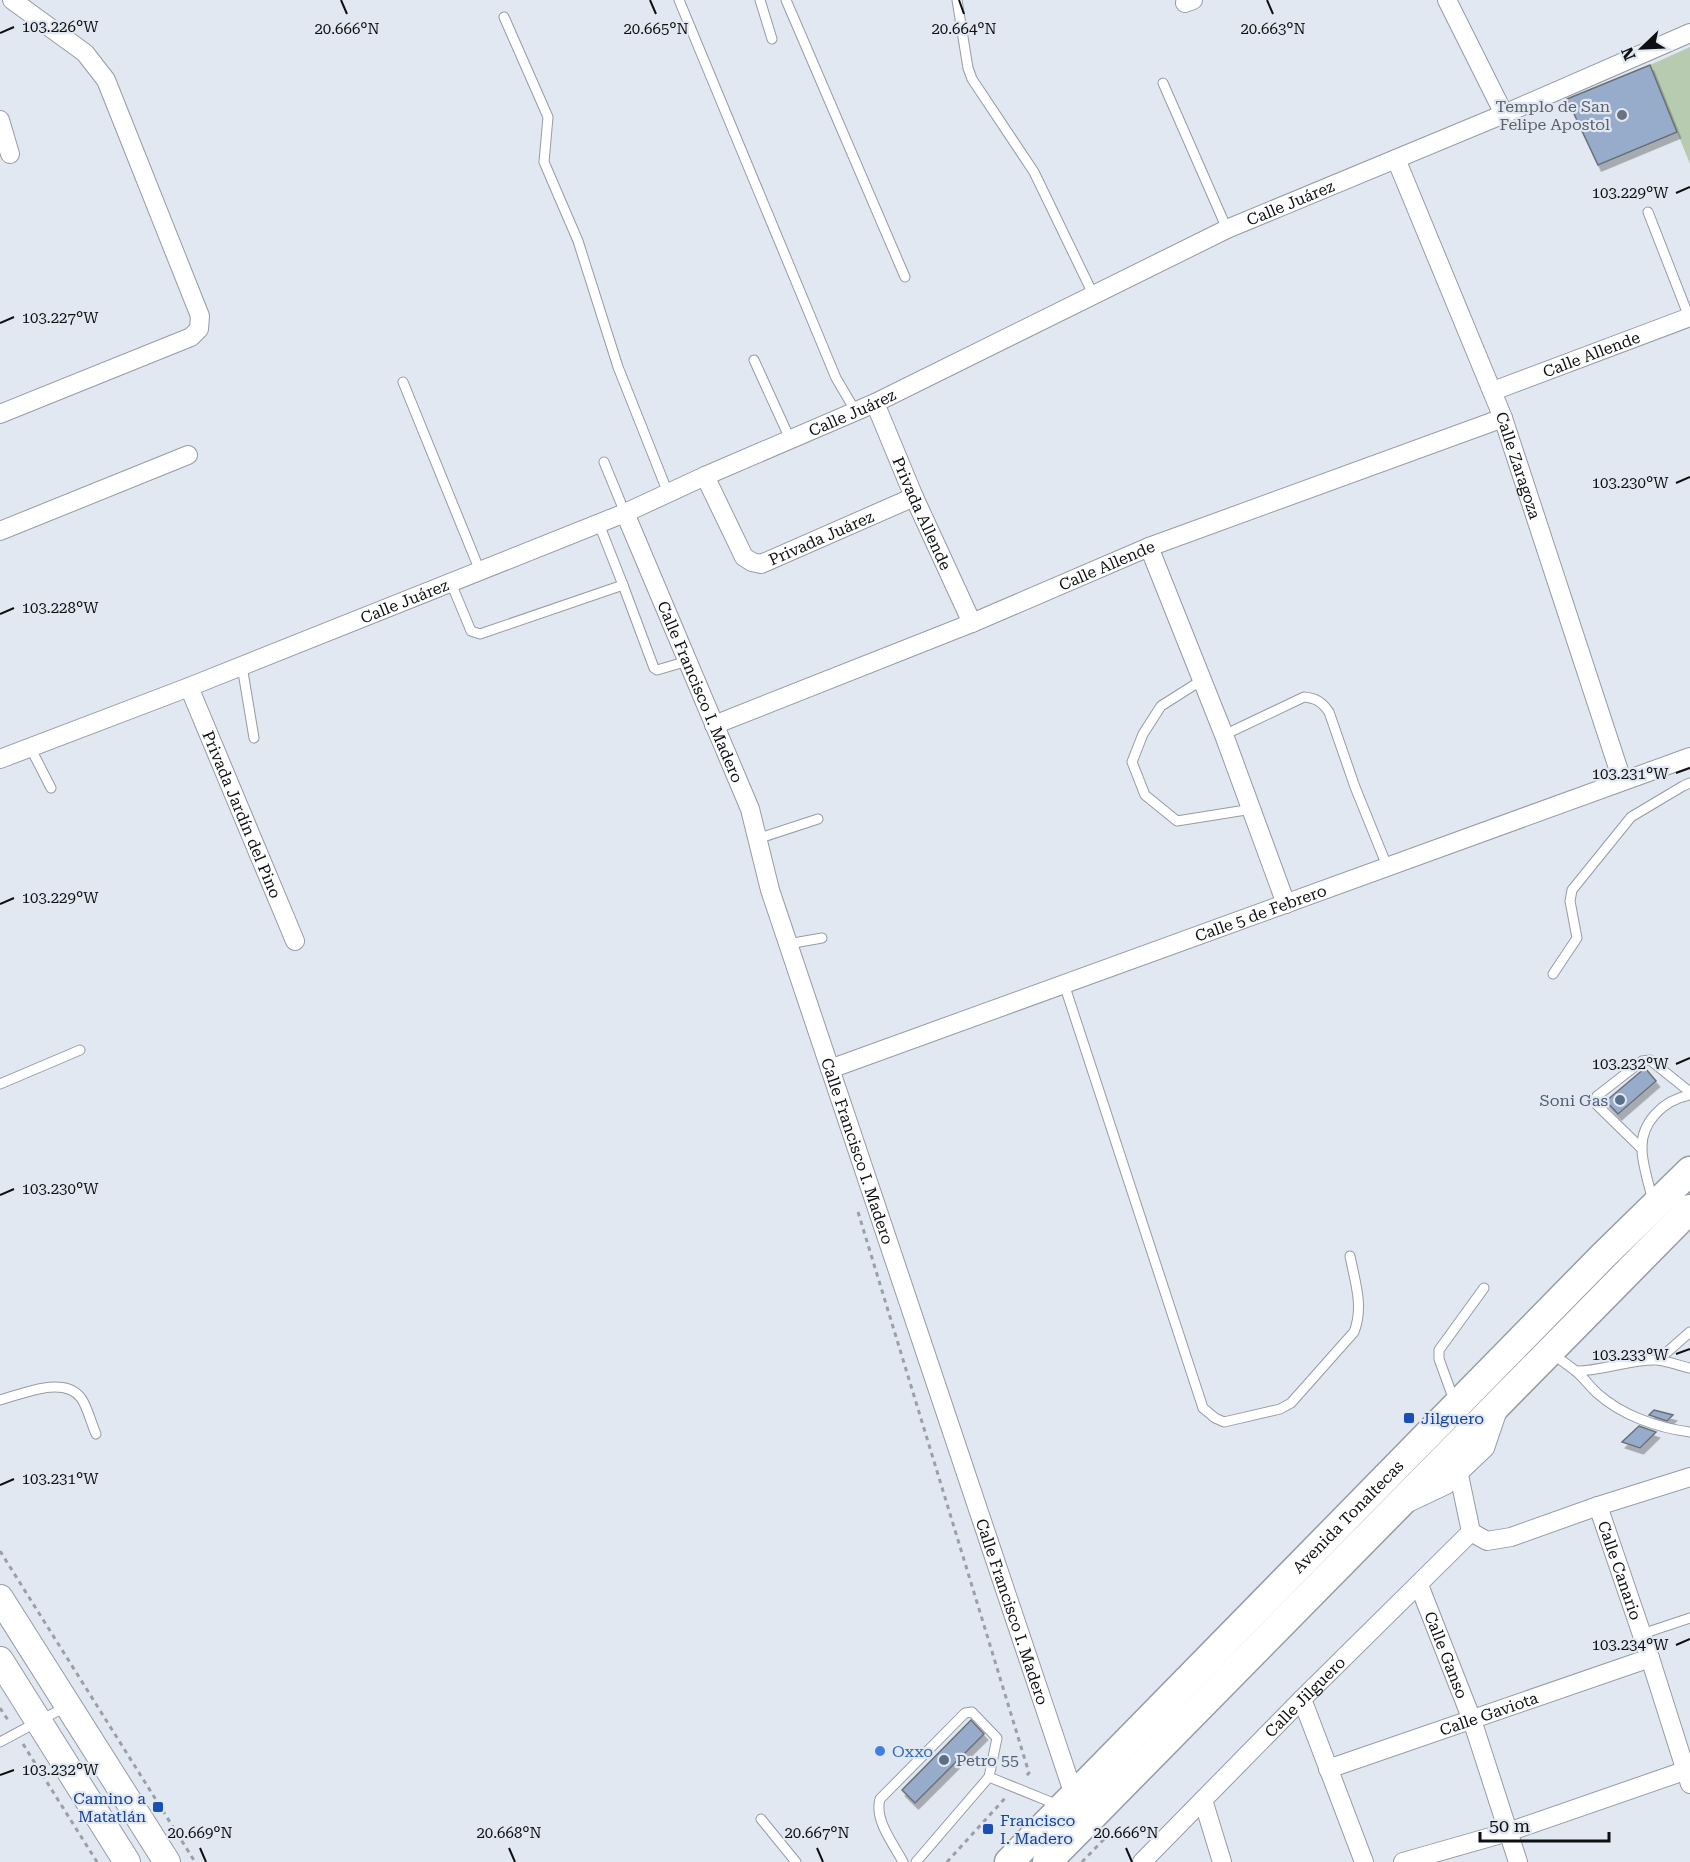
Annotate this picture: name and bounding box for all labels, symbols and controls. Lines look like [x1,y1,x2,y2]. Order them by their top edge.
text: 103.226°W [22,18,99,36]
north arrow [1612,18,1672,78]
text: 20.666°N [314,20,380,38]
text: 20.665°N [623,20,689,38]
text: 20.664°N [931,20,997,38]
text: 20.663°N [1240,20,1306,38]
text: N [1617,44,1640,63]
place label: Templo de San Felipe Apostol [1496,97,1610,134]
marker: Templo de San Felipe Apostol [1615,108,1629,122]
street label: Calle Juárez [1244,176,1337,229]
text: 103.229°W [1592,184,1669,202]
text: 103.227°W [22,309,99,327]
street label: Calle Allende [1540,327,1643,381]
street label: Calle Juárez [806,385,899,440]
street label: Calle Zaragoza [1492,409,1545,522]
street label: Privada Allende [889,454,956,573]
text: 103.230°W [1592,474,1669,492]
street label: Privada Juárez [766,506,877,569]
street label: Calle Allende [1056,536,1157,594]
street label: Calle Juárez [357,575,451,627]
street label: Calle Francisco I. Madero [654,598,747,786]
text: 103.228°W [22,599,99,617]
street label: Privada Jardín del Pino [199,728,286,901]
text: 103.231°W [1592,765,1669,783]
street label: Calle 5 de Febrero [1192,880,1329,945]
text: 103.229°W [22,889,99,907]
street label: Calle Francisco I. Madero [818,1055,898,1247]
text: 103.232°W [1592,1055,1669,1073]
place label: Soni Gas [1540,1091,1608,1110]
marker: Soni Gas [1613,1093,1627,1107]
text: 103.230°W [22,1180,99,1198]
text: 103.233°W [1592,1346,1669,1364]
place label: Jilguero [1421,1409,1484,1428]
marker: Jilguero [1402,1411,1416,1425]
street label: Avenida Tonaltecas [1288,1456,1407,1577]
text: 103.231°W [22,1470,99,1488]
street label: Calle Francisco I. Madero [972,1516,1053,1707]
street label: Calle Canario [1594,1518,1646,1623]
street label: Calle Ganso [1421,1609,1472,1701]
text: 103.234°W [1592,1636,1669,1654]
street label: Calle Jilguero [1261,1652,1349,1741]
street label: Calle Gaviota [1437,1688,1541,1739]
place label: Oxxo [892,1742,933,1761]
marker: Oxxo [873,1744,887,1758]
place label: Petro 55 [956,1751,1019,1770]
marker: Petro 55 [937,1753,951,1767]
text: 103.232°W [22,1761,99,1779]
place label: Camino a Matatlán [73,1789,146,1826]
marker: Camino a Matatlán [151,1800,165,1814]
scale bar [1480,1805,1609,1843]
place label: Francisco I. Madero [1000,1811,1075,1848]
text: 50 m [1489,1815,1530,1836]
marker: Francisco I. Madero [981,1822,995,1836]
text: 20.669°N [167,1824,233,1842]
text: 20.668°N [476,1824,542,1842]
text: 20.667°N [784,1824,850,1842]
text: 20.666°N [1093,1824,1159,1842]

